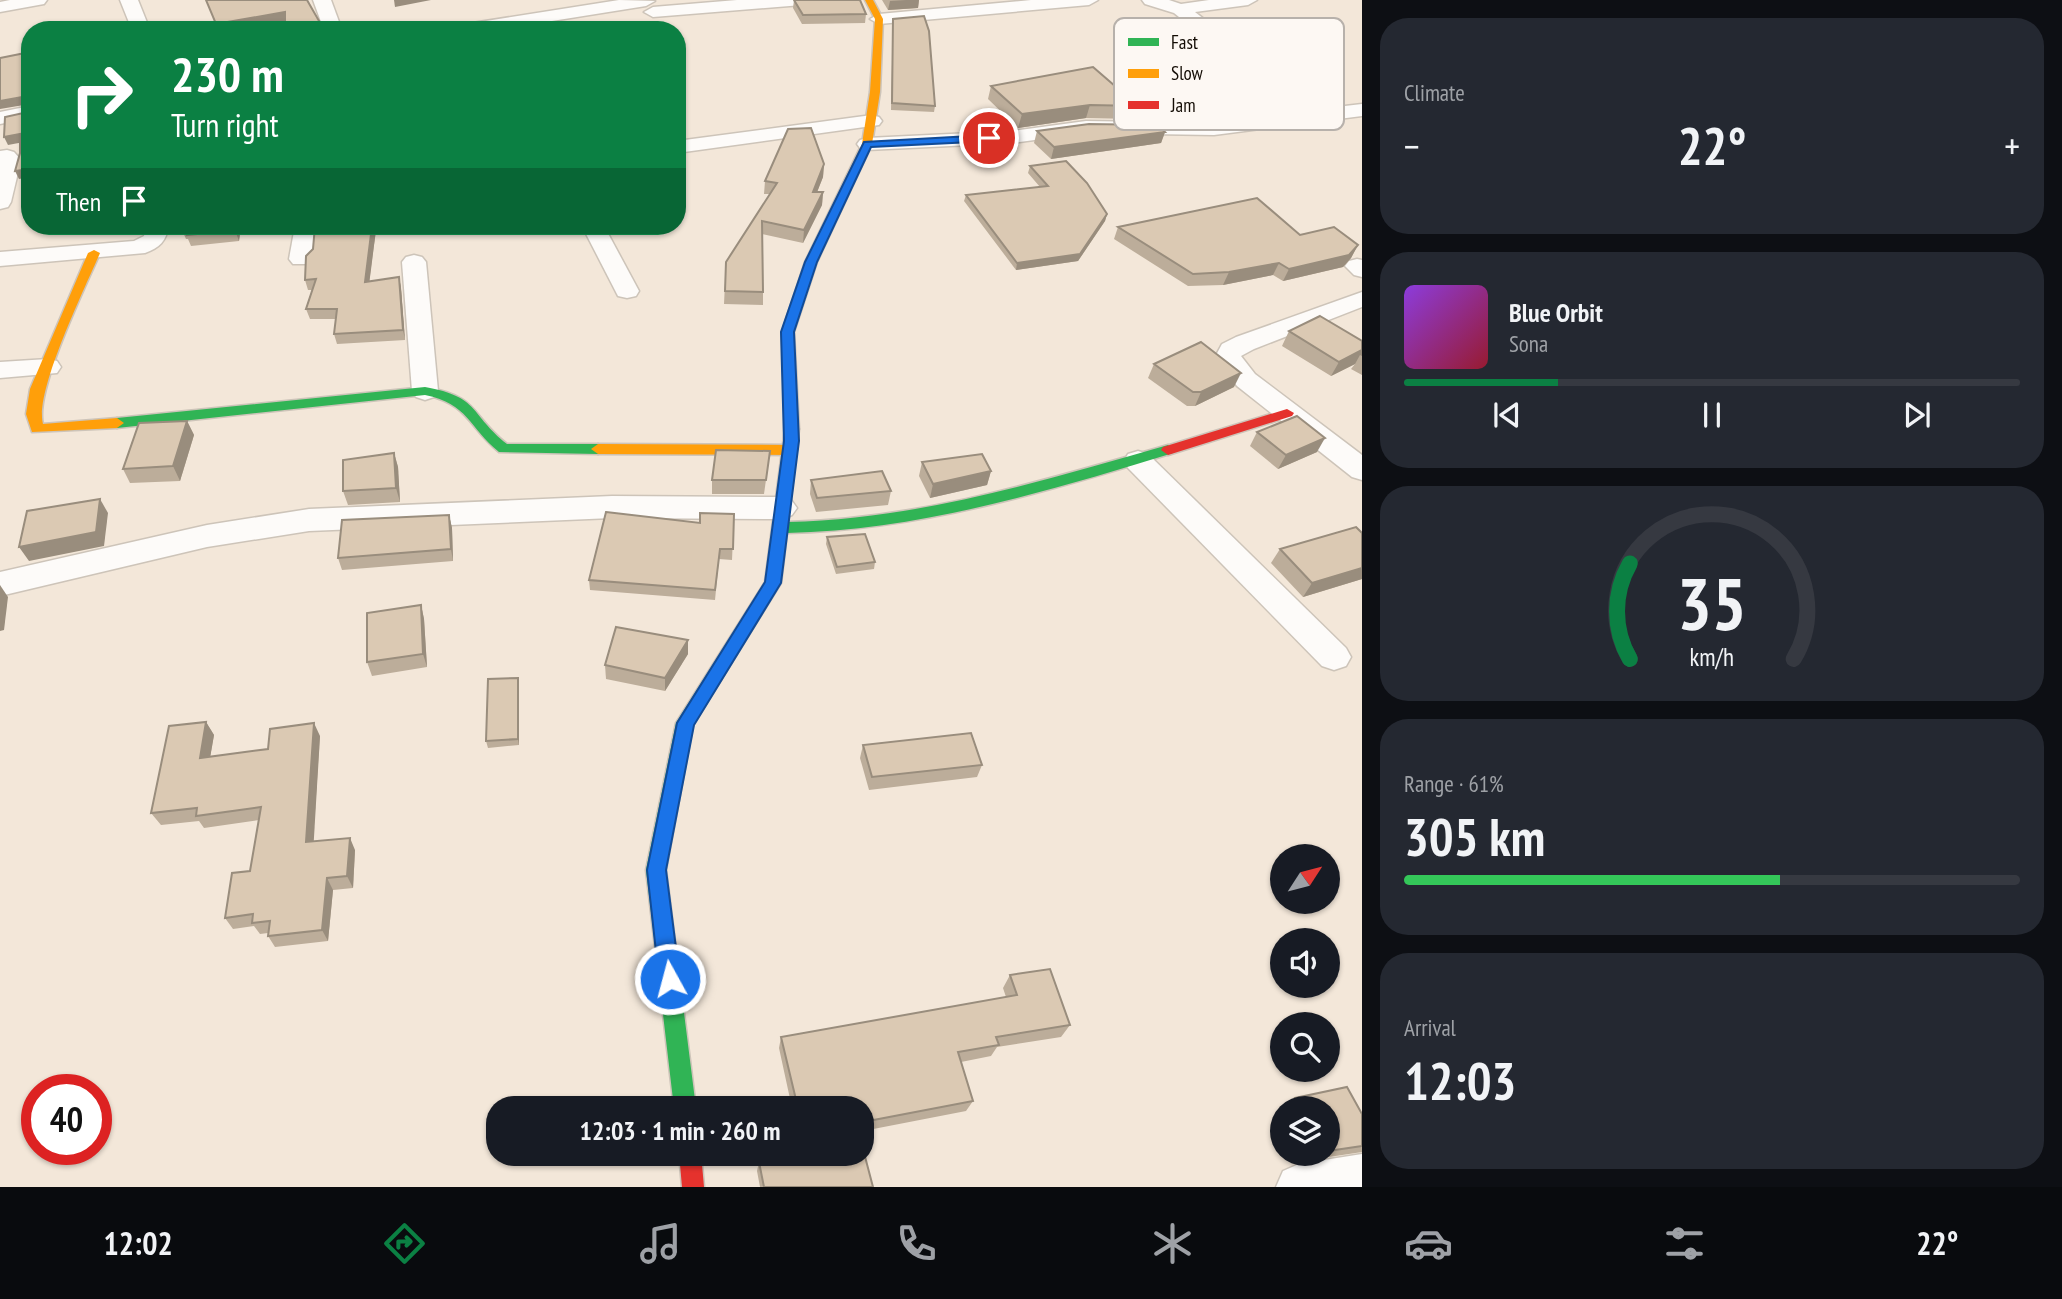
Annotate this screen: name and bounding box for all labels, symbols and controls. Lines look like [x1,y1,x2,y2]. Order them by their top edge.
legend [1114,18,1344,130]
text: Fast [1171,30,1199,54]
text: 230 m [171,42,284,106]
icon: right [56,49,147,140]
text: Slow [1171,61,1204,85]
text: Climate [1404,78,1465,107]
text: Jam [1170,93,1196,117]
text: Turn right [171,104,279,146]
pin [959,108,1019,168]
text: 22° [1678,112,1746,179]
icon: arrive [970,119,1008,157]
text: − [1404,121,1420,170]
text: + [2004,121,2020,170]
icon: arrive [115,182,153,220]
text: Then [56,185,101,218]
text: Blue Orbit [1509,296,1603,329]
text: Sona [1509,329,1548,358]
icon: previous [1488,396,1526,434]
icon: pause [1693,396,1731,434]
icon: next [1898,396,1936,434]
text: 35 [1677,556,1747,650]
text: km/h [1690,641,1734,673]
text: Range · 61% [1404,769,1504,798]
text: 305 km [1404,803,1545,870]
north arrow [1270,844,1340,914]
map controls [1270,844,1340,1166]
button: sound [1270,928,1340,998]
position arrow [633,942,707,1016]
button: search [1270,1012,1340,1082]
text: Arrival [1404,1013,1456,1042]
text: 12:03 [1404,1047,1516,1114]
speed limit sign: 40 [21,1074,112,1165]
button: layers [1270,1096,1340,1166]
text: 12:03 · 1 min · 260 m [580,1114,780,1147]
icon: directions [380,1219,429,1268]
icon: music [636,1219,685,1268]
icon: phone [892,1219,941,1268]
icon: climate [1148,1219,1197,1268]
icon: car [1404,1219,1453,1268]
icon: filters [1660,1219,1709,1268]
text: 12:02 [104,1222,173,1264]
text: 22° [1916,1222,1958,1264]

